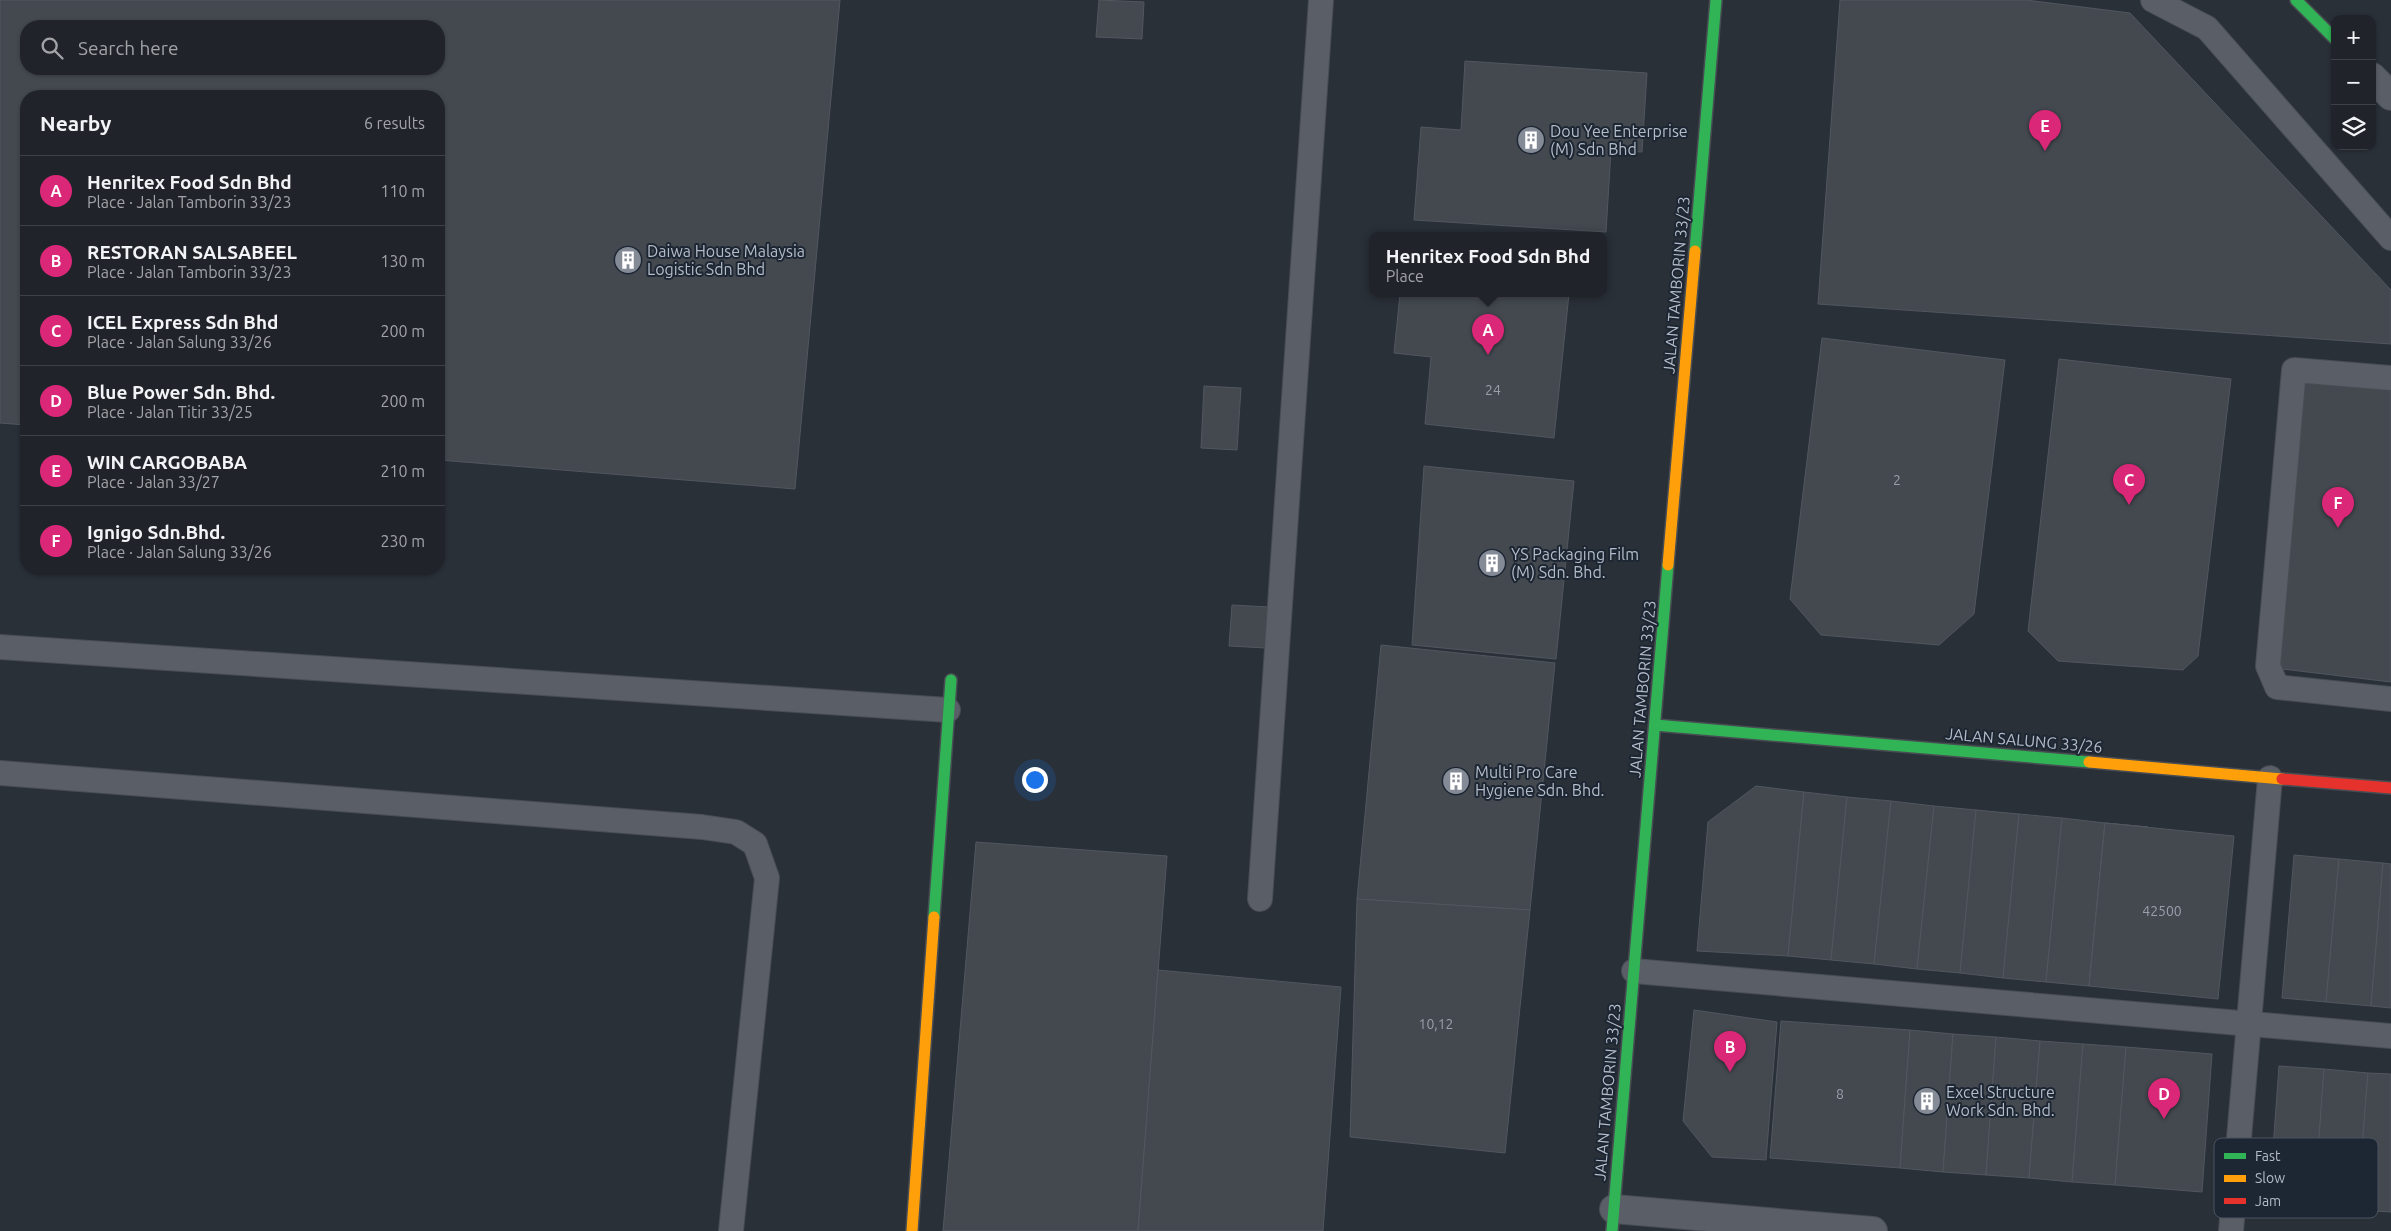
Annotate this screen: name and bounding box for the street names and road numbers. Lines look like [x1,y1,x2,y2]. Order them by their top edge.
street label: JALAN TAMBORIN 33/23 [1659,195,1693,375]
street label: JALAN TAMBORIN 33/23 [1625,599,1659,779]
street label: JALAN SALUNG 33/26 [1945,724,2103,756]
street label: JALAN TAMBORIN 33/23 [1590,1002,1624,1182]

